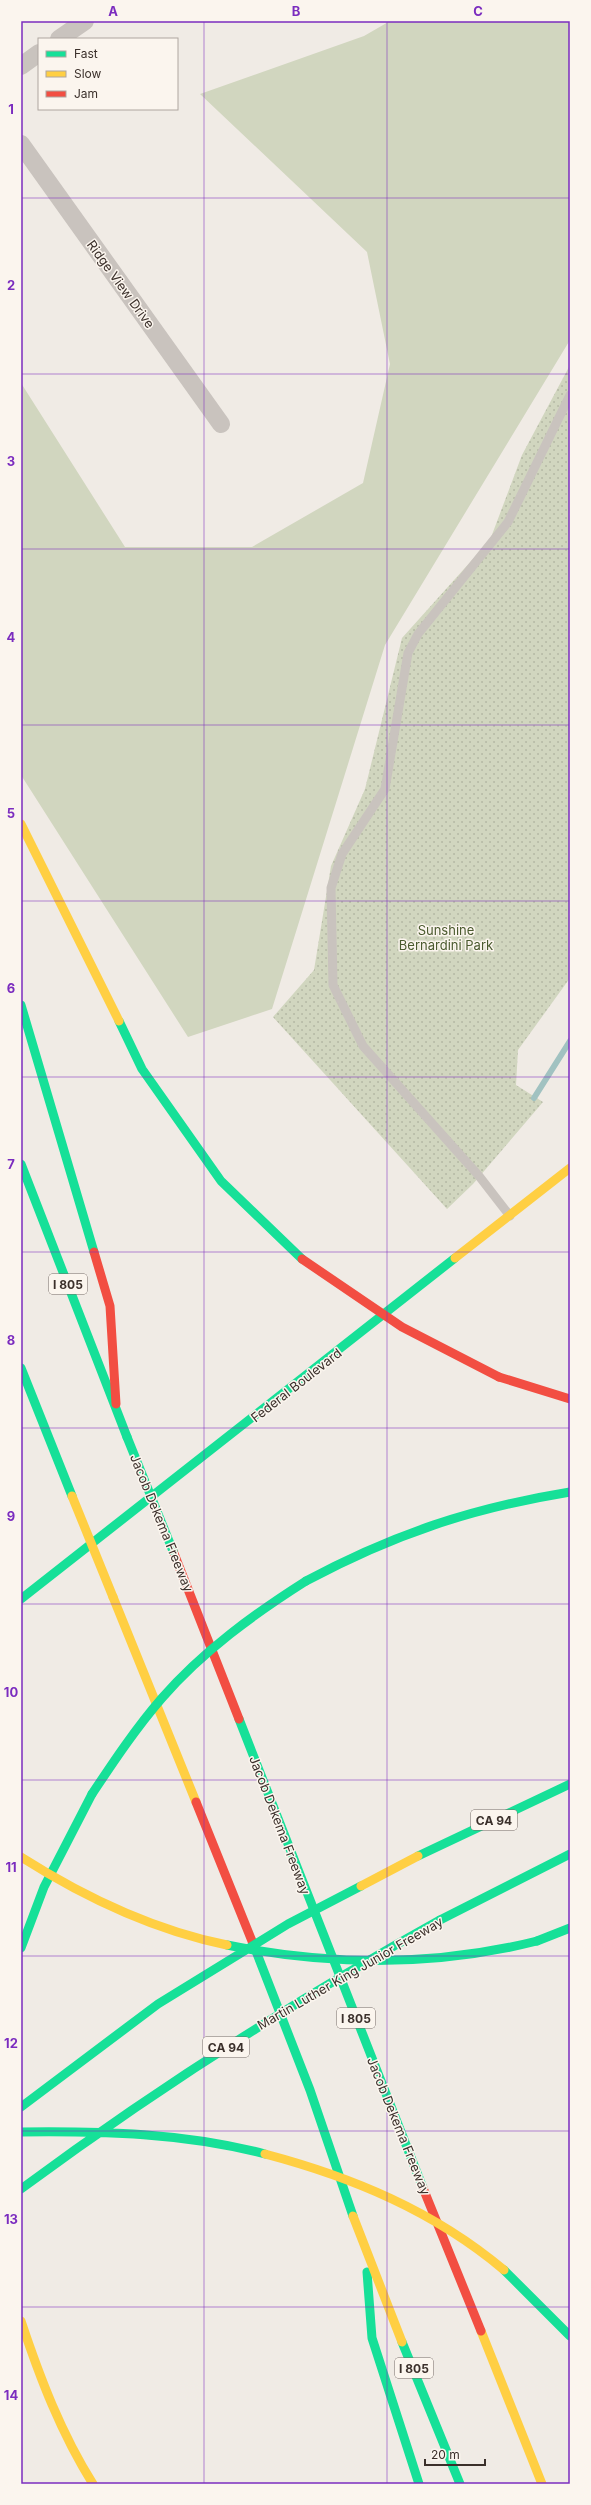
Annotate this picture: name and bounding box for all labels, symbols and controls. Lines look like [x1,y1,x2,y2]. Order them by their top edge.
text: A [108,3,118,19]
text: B [292,3,301,19]
text: C [473,3,483,19]
legend [38,38,178,110]
text: Fast [74,46,98,61]
text: Slow [74,66,102,81]
text: Jam [74,86,98,101]
text: 1 [8,101,14,117]
street label: Ridge View Drive [84,237,158,331]
text: 2 [7,277,15,293]
text: 3 [7,453,15,469]
text: 4 [7,629,16,645]
text: 5 [7,805,15,821]
park label: Sunshine Bernardini Park [399,922,493,953]
text: 6 [7,980,15,996]
text: 7 [7,1156,15,1172]
road number: I 805 [49,1274,87,1294]
text: 8 [7,1332,15,1348]
street label: Federal Boulevard [247,1345,345,1425]
street label: Jacob Dekema Freeway [127,1452,197,1594]
text: 9 [7,1508,15,1524]
text: 10 [4,1684,18,1700]
street label: Jacob Dekema Freeway [246,1753,314,1897]
road number: CA 94 [471,1810,517,1830]
text: 11 [5,1859,17,1875]
street label: Martin Luther King Junior Freeway [254,1913,446,2033]
road number: I 805 [337,2008,375,2028]
text: 12 [4,2035,18,2051]
road number: CA 94 [203,2037,249,2057]
street label: Jacob Dekema Freeway [364,2055,434,2197]
text: 13 [4,2211,18,2227]
road number: I 805 [395,2358,433,2378]
text: 14 [4,2387,18,2403]
scale bar [425,2441,485,2467]
text: 20 m [431,2447,460,2462]

